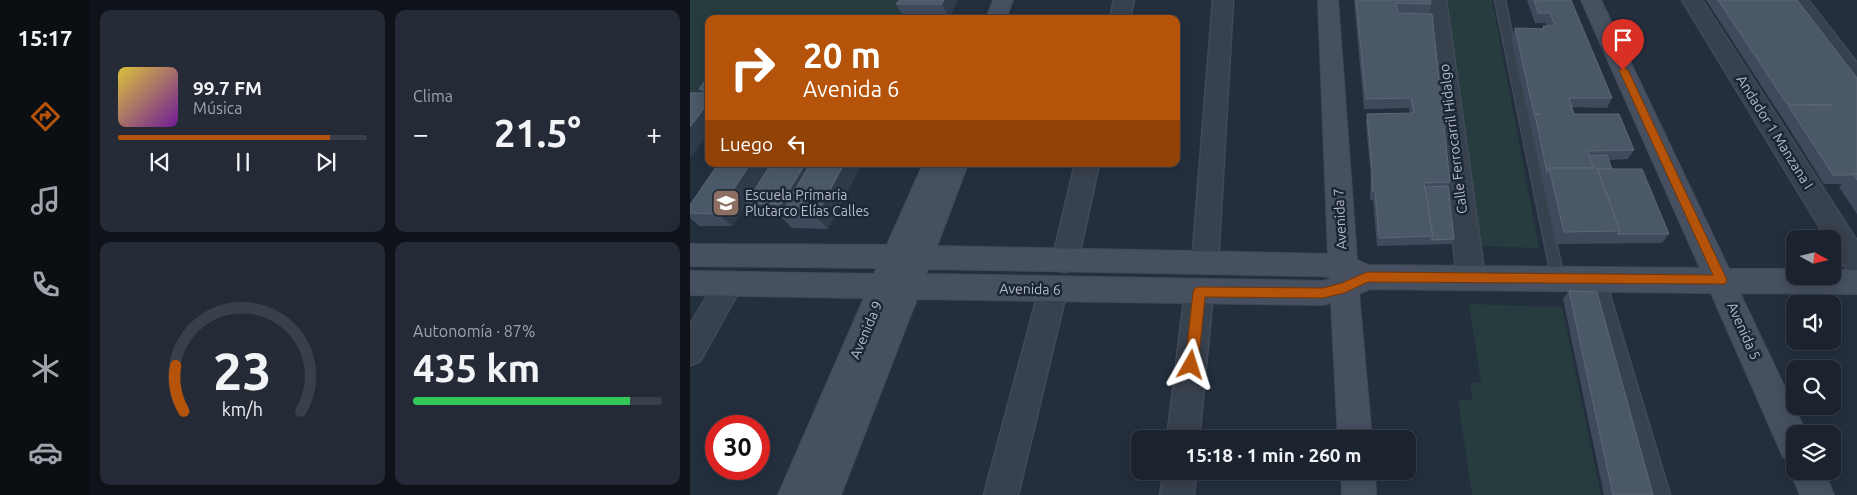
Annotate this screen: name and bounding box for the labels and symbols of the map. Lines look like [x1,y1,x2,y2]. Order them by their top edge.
pin [1602,19,1644,70]
street label: Calle Ferrocarril Hidalgo [1436,63,1470,215]
street label: Andador 1 Manzana I [1733,72,1817,192]
place label: Escuela Primaria Plutarco Elías Calles [745,187,869,219]
school or university icon: Escuela Primaria Plutarco Elías Calles [711,188,741,218]
street label: Avenida 7 [1330,188,1350,250]
north arrow [1786,230,1841,285]
street label: Avenida 6 [999,280,1061,298]
street label: Avenida 9 [847,299,885,361]
street label: Avenida 5 [1724,300,1764,362]
position arrow [1164,338,1216,390]
speed limit sign: 30 [705,415,770,480]

